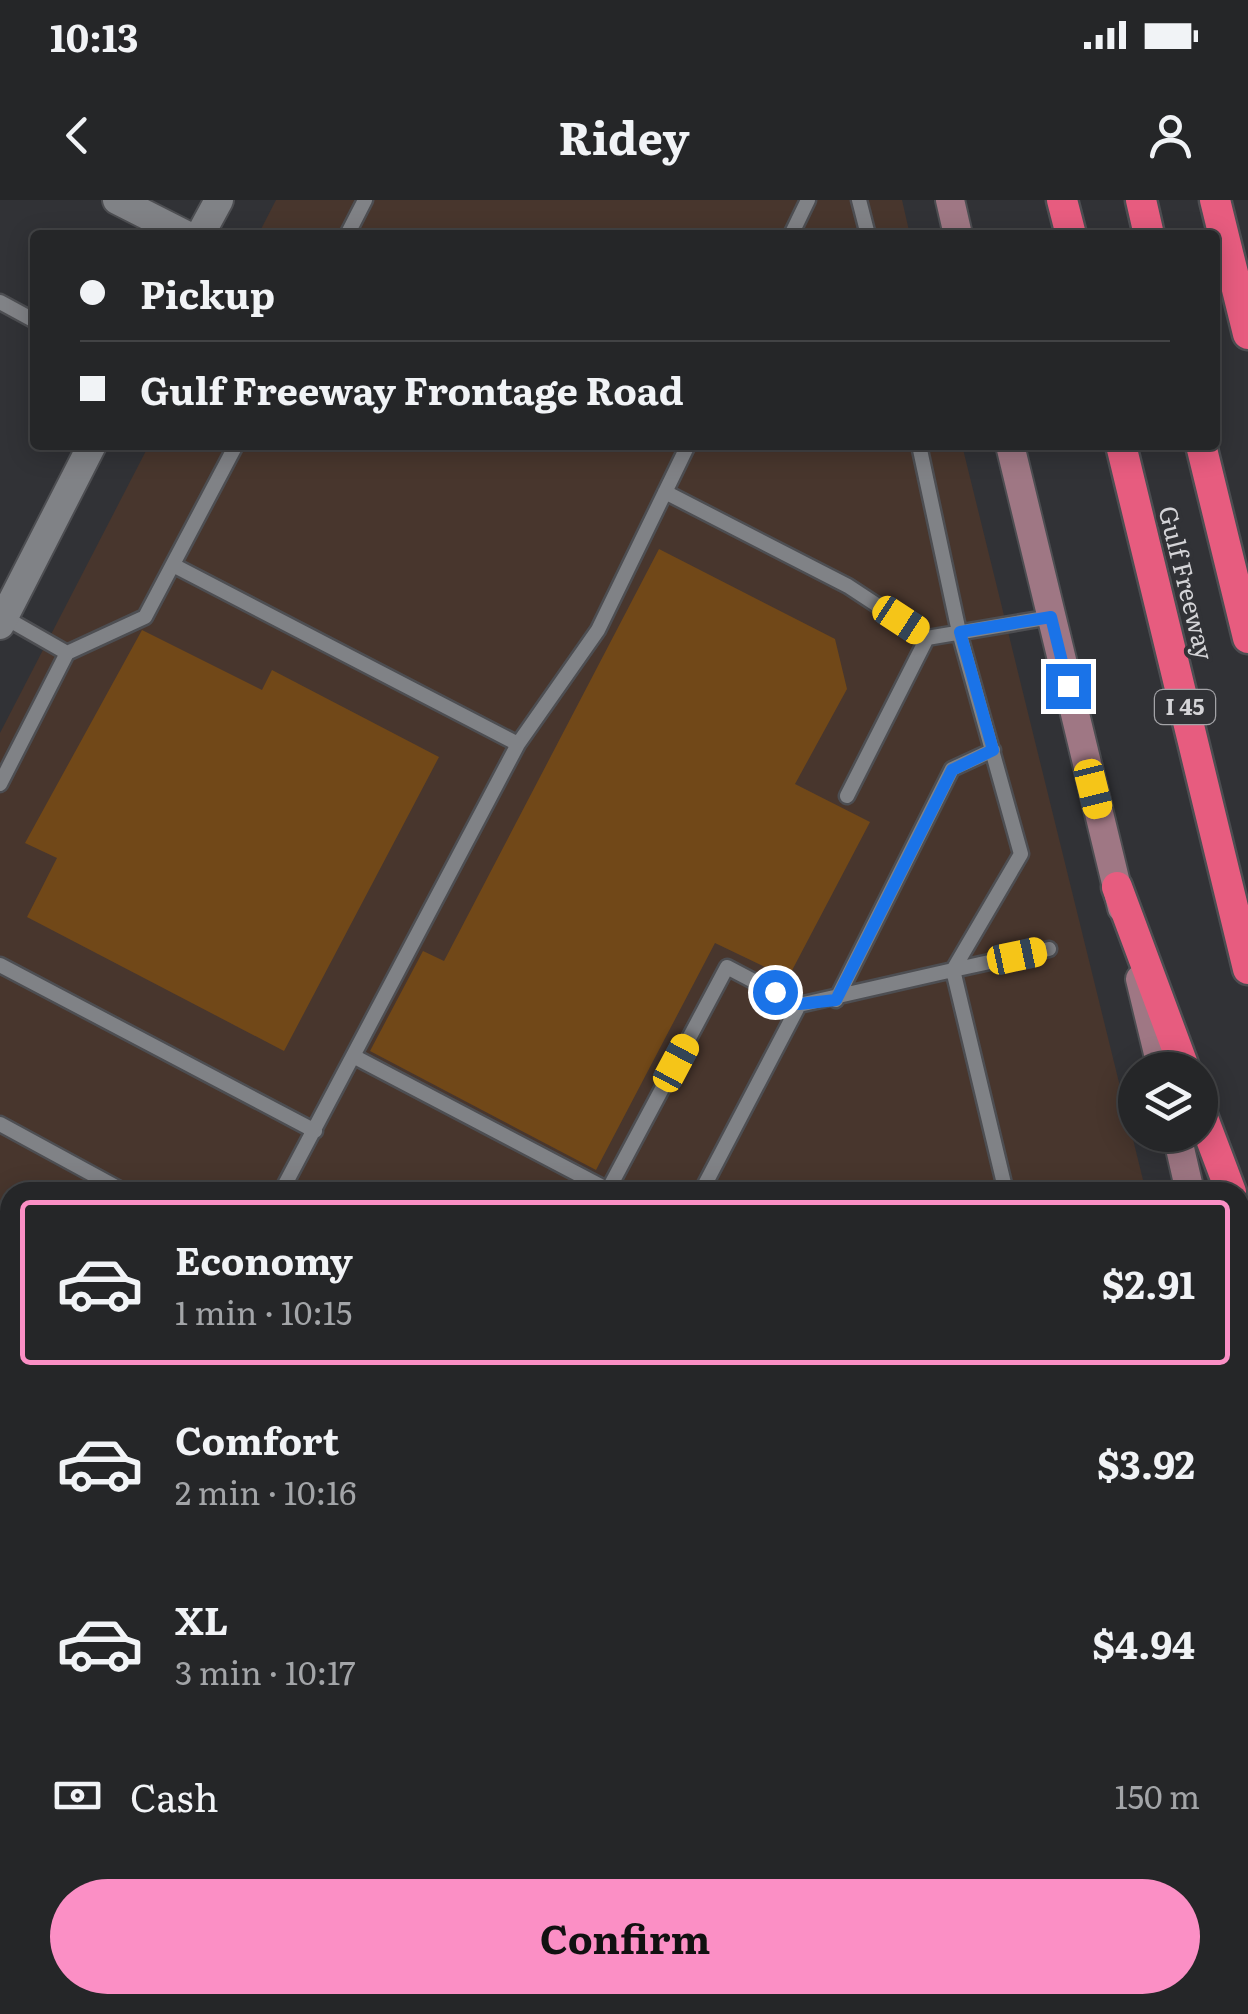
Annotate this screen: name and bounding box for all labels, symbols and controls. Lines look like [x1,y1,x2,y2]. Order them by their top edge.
text: 10:13 [50,7,139,64]
text: Ridey [558,102,690,169]
icon: back [50,108,105,163]
icon: person [1143,108,1198,163]
text: Pickup [140,264,275,321]
text: Gulf Freeway Frontage Road [140,360,684,417]
street label: Gulf Freeway [1150,502,1225,664]
car [868,591,934,649]
route end [1046,664,1091,709]
road number: I 45 [1155,690,1215,724]
car [1071,756,1115,822]
car [985,935,1049,977]
route start [753,970,798,1015]
car [649,1029,703,1097]
map controls [1118,1052,1218,1152]
button: layers [1118,1052,1218,1152]
text: Economy [175,1230,353,1287]
icon: car [55,1238,145,1328]
text: $2.91 [1102,1254,1195,1311]
text: 1 min · 10:15 [175,1287,352,1335]
text: Comfort [175,1410,339,1467]
icon: car [55,1418,145,1508]
text: $3.92 [1097,1434,1195,1491]
text: 2 min · 10:16 [175,1467,356,1515]
text: XL [175,1590,228,1647]
icon: car [55,1598,145,1688]
text: $4.94 [1092,1614,1195,1671]
text: 3 min · 10:17 [175,1647,356,1695]
text: Cash [130,1767,219,1824]
icon: cash [50,1768,105,1823]
text: 150 m [1115,1771,1200,1819]
button: Confirm [50,1879,1200,1994]

